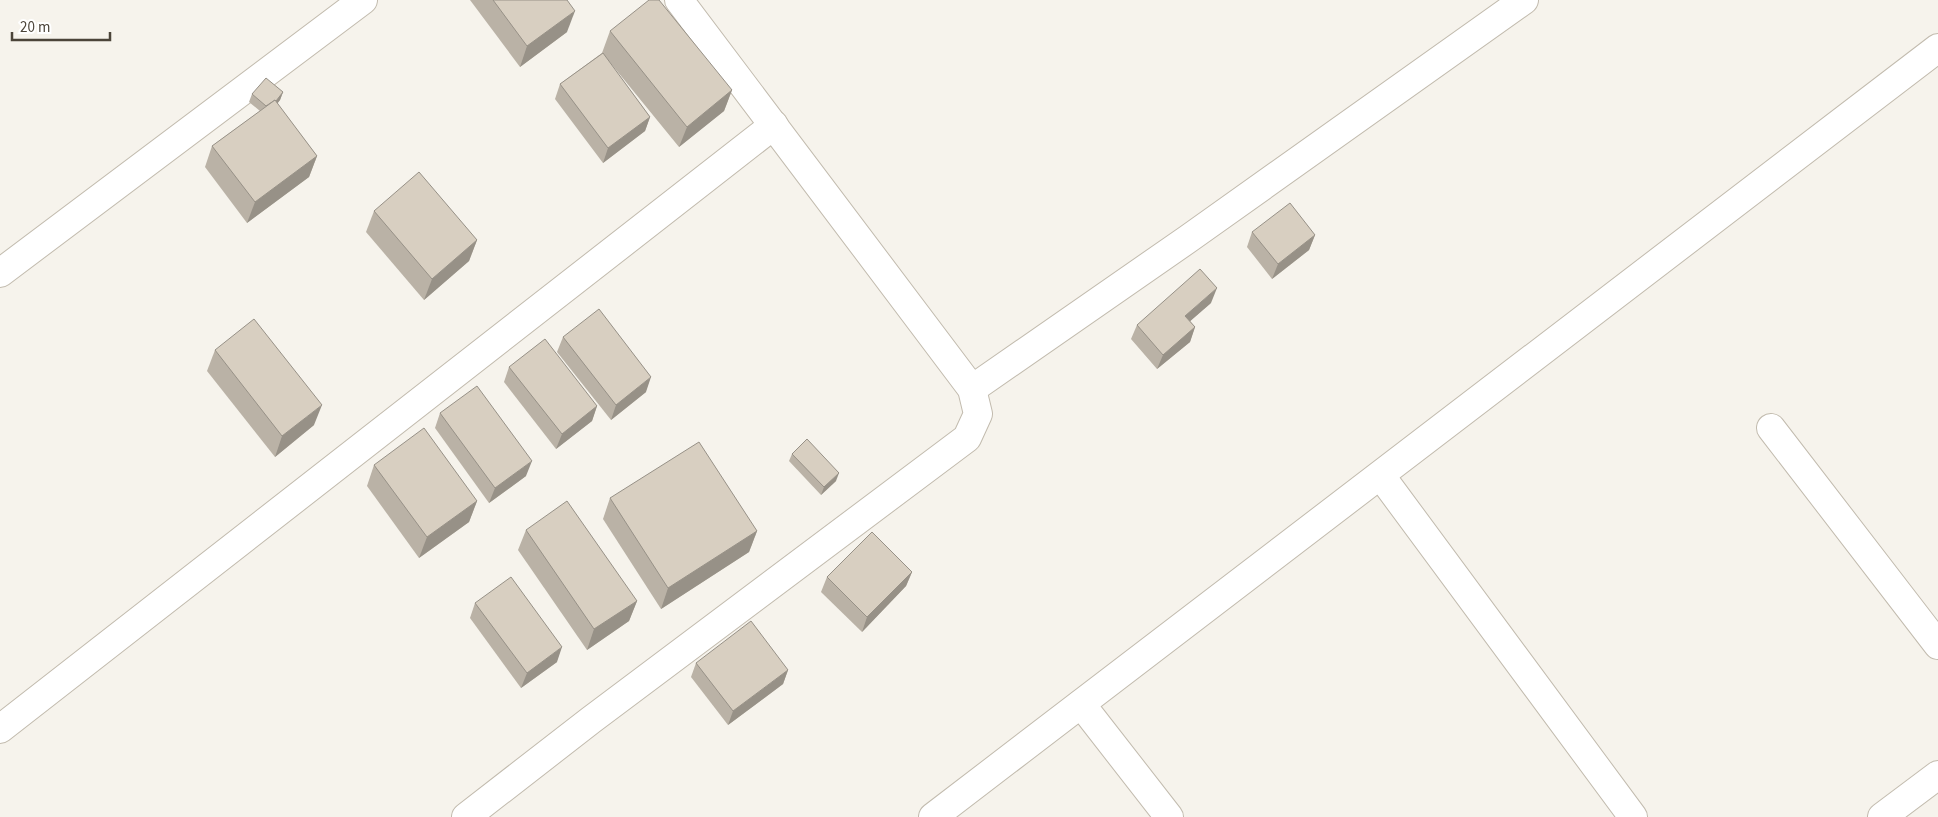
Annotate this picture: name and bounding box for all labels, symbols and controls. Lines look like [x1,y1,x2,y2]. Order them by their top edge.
scale bar [12,10,110,42]
text: 20 m [20,17,50,38]

